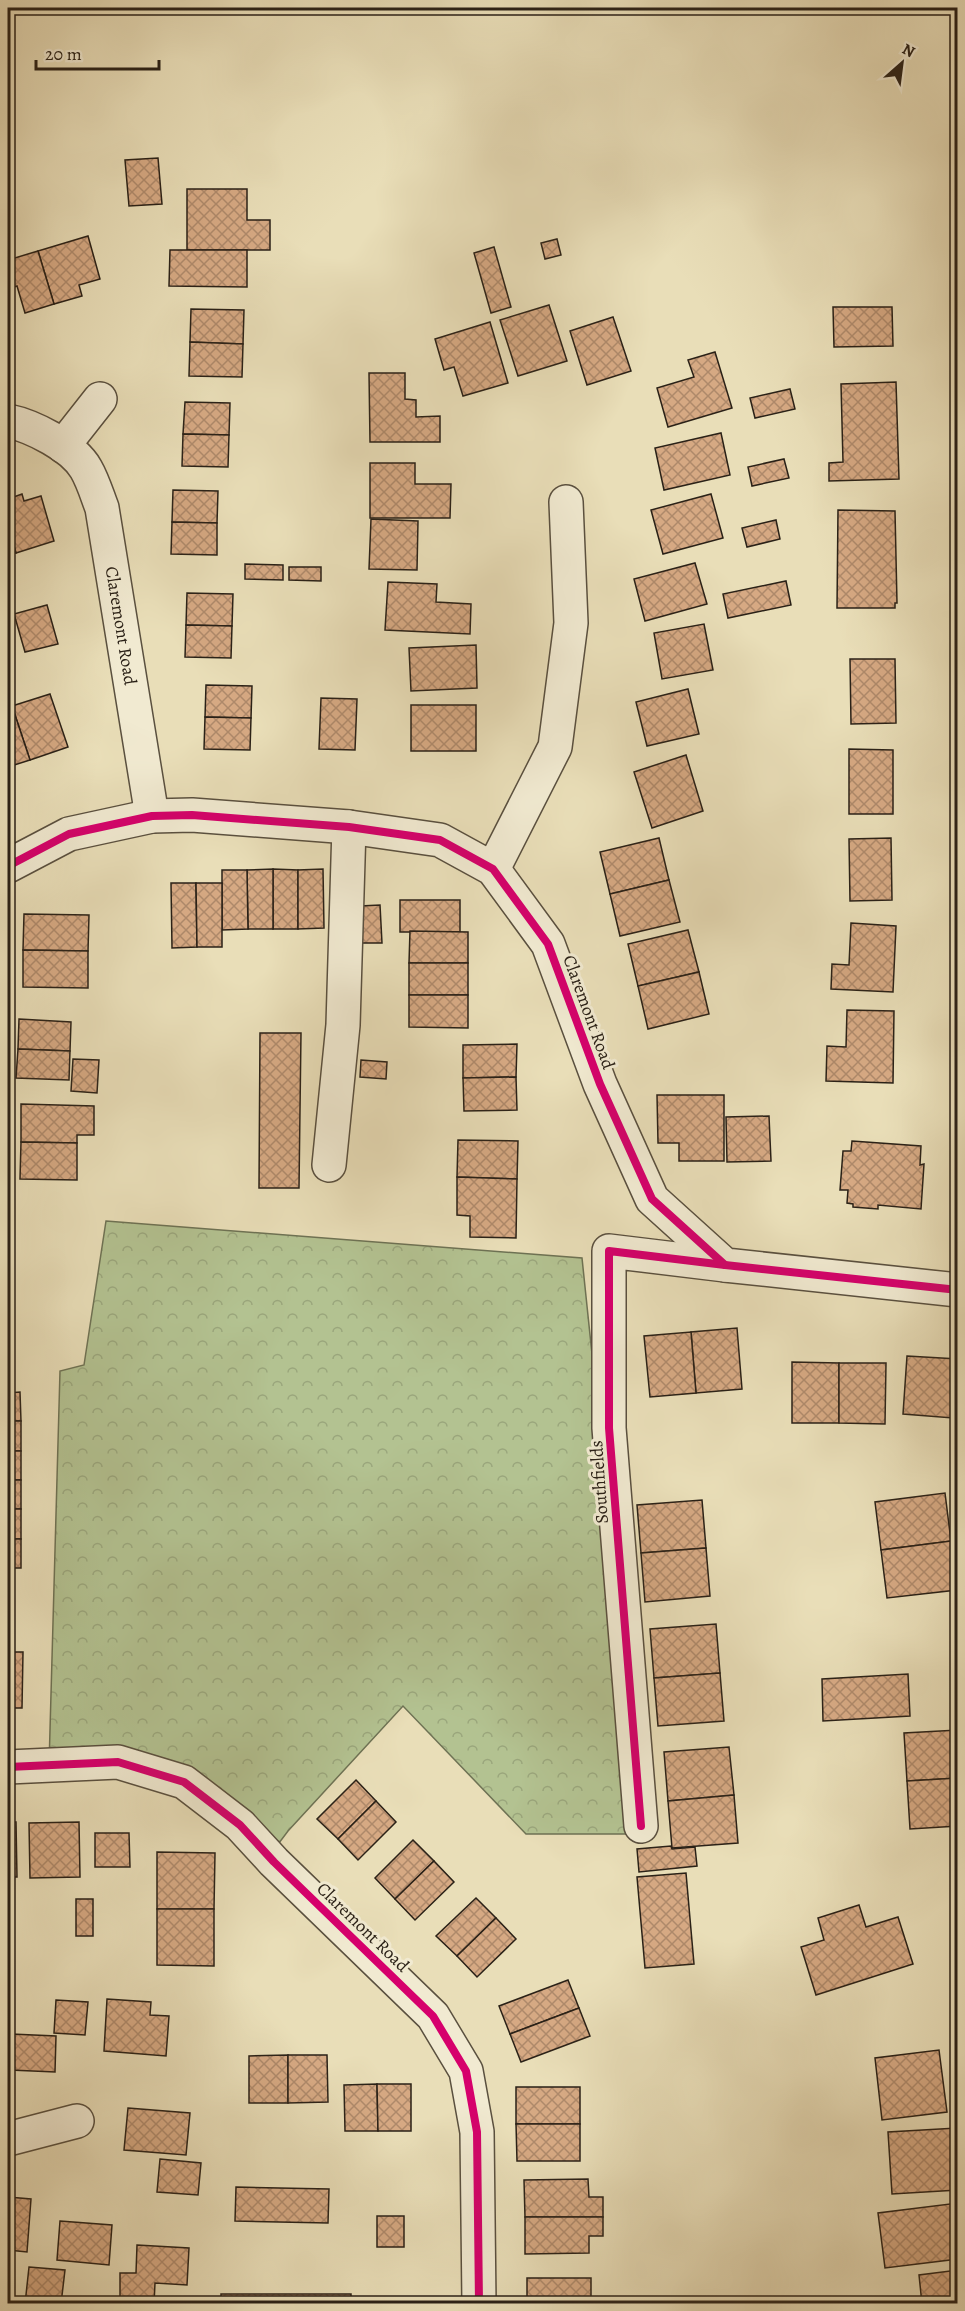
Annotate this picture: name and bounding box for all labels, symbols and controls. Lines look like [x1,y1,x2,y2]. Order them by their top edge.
scale bar [36,33,159,71]
north arrow [872,33,932,93]
text: N [898,38,919,63]
text: 20 m [45,42,82,66]
street label: Claremont Road [100,565,143,687]
street label: Claremont Road [557,952,621,1073]
street label: Southfields [584,1440,614,1524]
street label: Claremont Road [312,1877,415,1977]

